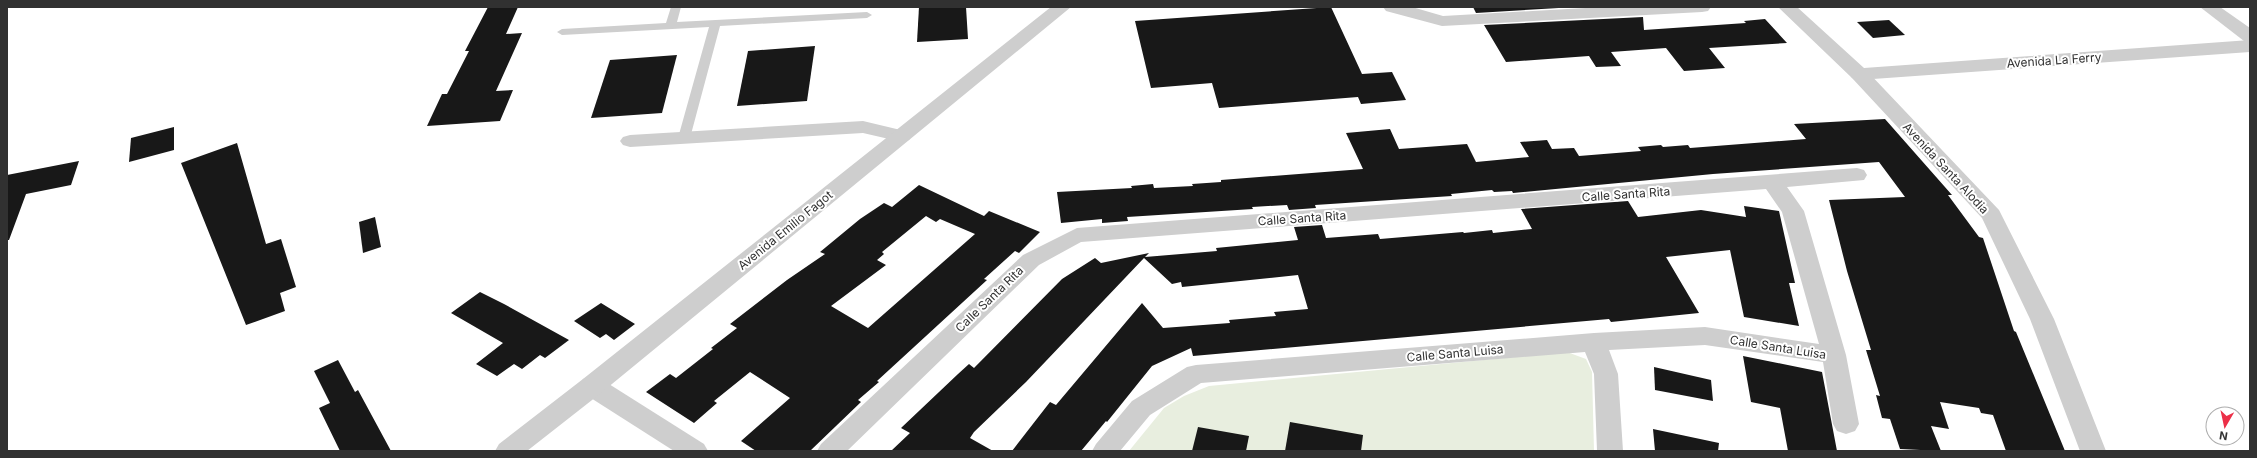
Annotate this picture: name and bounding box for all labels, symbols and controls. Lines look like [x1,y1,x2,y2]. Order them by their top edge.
street label: Avenida La Ferry [2006,49,2102,71]
street label: Avenida Santa Alodia [1900,119,1992,217]
street label: Calle Santa Rita [1581,183,1671,205]
street label: Avenida Emilio Fagot [735,187,835,273]
street label: Calle Santa Rita [1257,207,1347,229]
street label: Calle Santa Rita [952,263,1026,335]
street label: Calle Santa Luisa [1729,332,1827,362]
street label: Calle Santa Luisa [1406,341,1504,365]
north arrow [2205,406,2245,446]
text: N [2218,428,2229,443]

